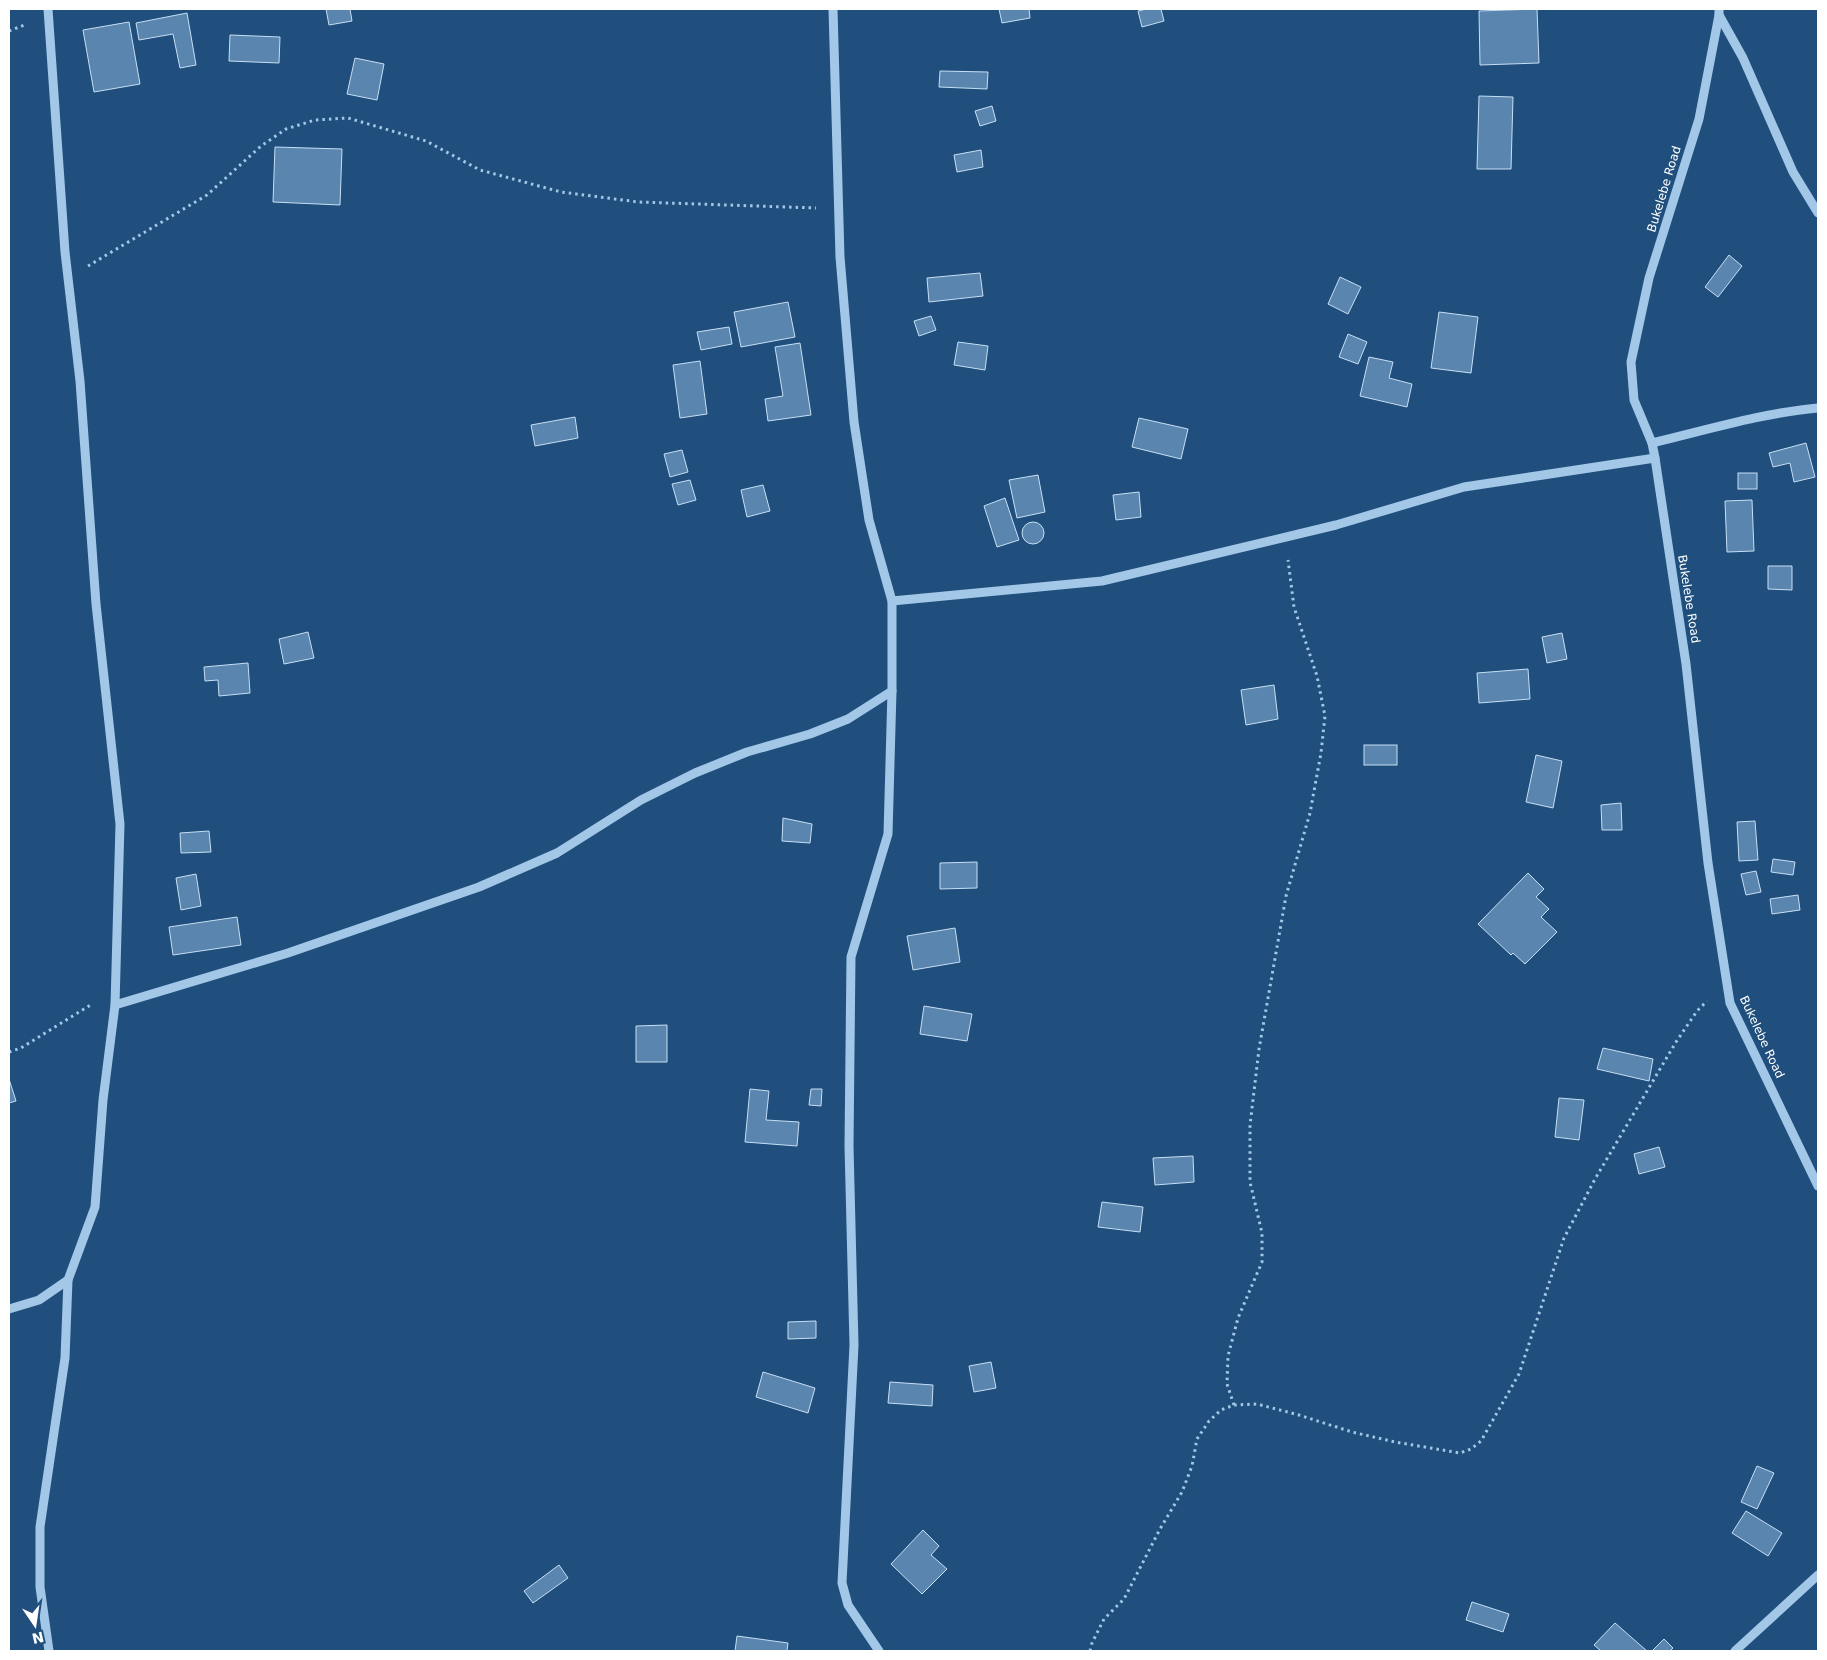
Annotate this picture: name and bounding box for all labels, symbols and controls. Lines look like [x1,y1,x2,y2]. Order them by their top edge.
street label: Bukelebe Road [1644,144,1684,234]
street label: Bukelebe Road [1675,554,1703,644]
street label: Bukelebe Road [1737,994,1787,1080]
north arrow [10,1600,60,1650]
text: N [30,1629,45,1647]

